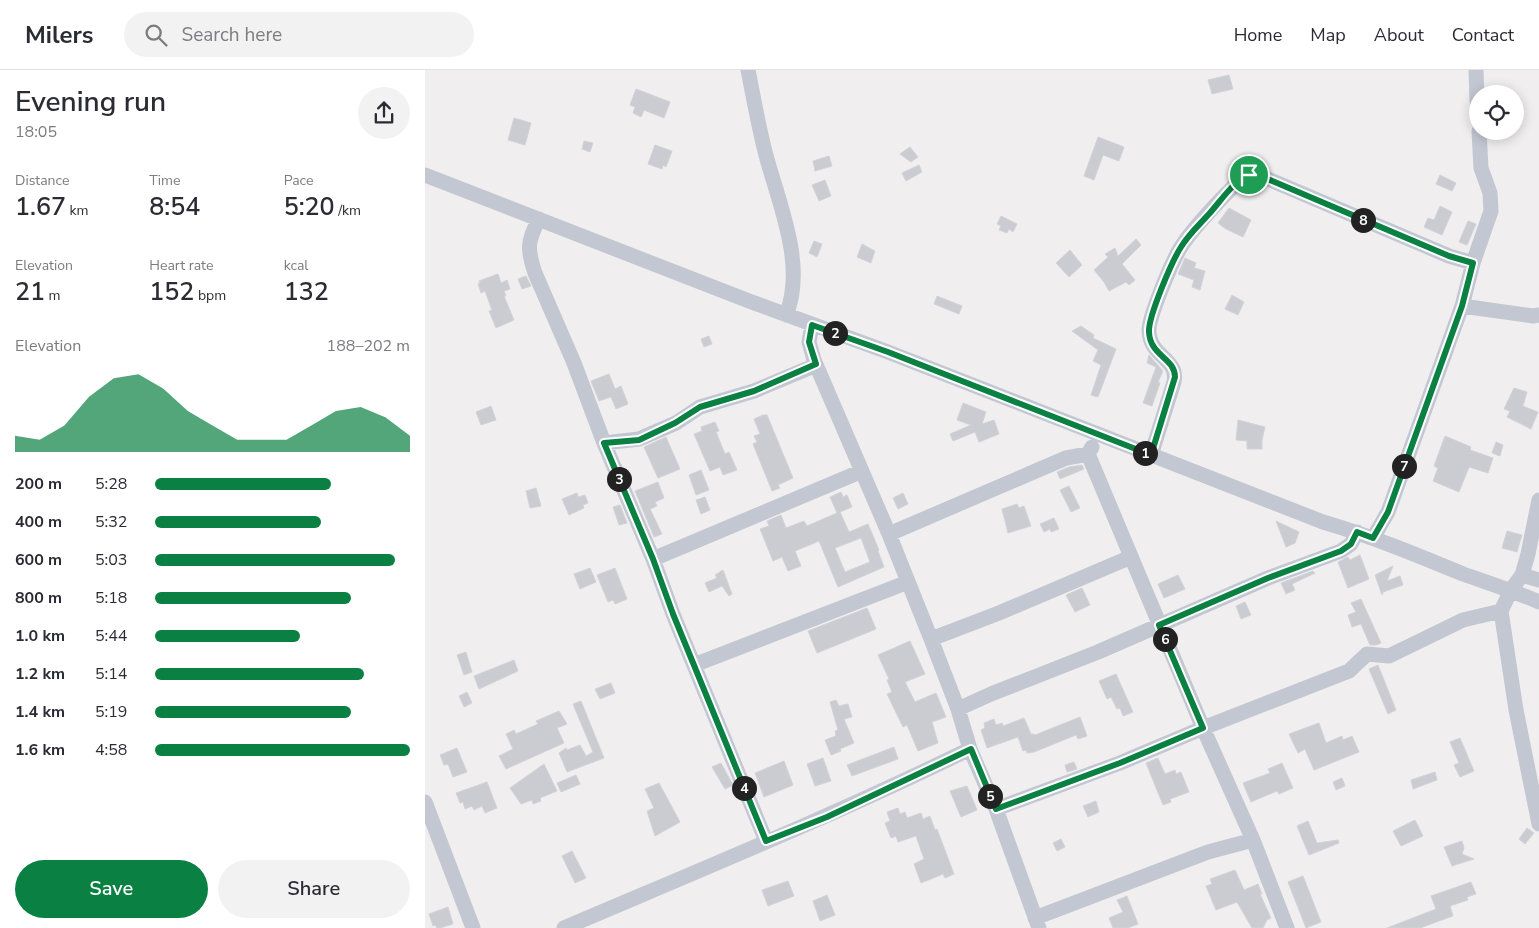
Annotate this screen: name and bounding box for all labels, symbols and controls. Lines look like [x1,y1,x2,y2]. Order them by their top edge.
search box [124,12,474,57]
text: Milers [25,19,94,51]
icon: search [142,21,170,49]
text: Search here [182,22,282,48]
text: Home [1234,23,1282,47]
text: Map [1310,23,1346,47]
text: About [1374,23,1424,47]
text: Contact [1452,23,1514,47]
text: Evening run [15,83,166,121]
map controls [1469,85,1524,140]
button: locate [1469,85,1524,140]
button: share [358,87,410,139]
text: 18:05 [15,121,57,143]
pin [1228,154,1270,196]
icon: arrive [1235,161,1263,189]
text: Distance [15,171,69,190]
text: Time [149,171,180,190]
text: Pace [284,171,313,190]
text: 1.67 [15,190,66,224]
text: 8:54 [149,190,200,224]
text: 5:20 [284,190,335,224]
text: km [66,201,89,220]
text: /km [335,201,361,220]
pin: 8 [1351,208,1375,232]
text: 8 [1359,211,1368,230]
text: Elevation [15,256,73,275]
text: Heart rate [149,256,213,275]
text: kcal [284,256,308,275]
text: 21 [15,275,45,309]
text: 152 [149,275,194,309]
text: 132 [284,275,329,309]
text: m [45,286,61,305]
text: bpm [194,286,226,305]
pin: 2 [823,320,847,346]
text: 2 [831,324,840,343]
text: Elevation [15,335,81,357]
text: 188–202 m [327,335,410,357]
pin: 1 [1133,440,1157,466]
text: 1 [1141,444,1150,463]
pin: 7 [1391,454,1417,478]
text: 7 [1400,457,1409,476]
pin: 3 [607,466,631,492]
text: 3 [615,470,624,489]
text: 200 m [15,473,62,495]
text: 5:28 [95,473,127,495]
text: 400 m [15,511,62,533]
text: 5:32 [95,511,127,533]
text: 600 m [15,549,62,571]
text: 5:03 [95,549,127,571]
text: 800 m [15,587,62,609]
text: 5:18 [95,587,127,609]
text: 1.0 km [15,625,65,647]
text: 5:44 [95,625,127,647]
pin: 6 [1153,626,1177,652]
text: 6 [1161,630,1170,649]
text: 1.2 km [15,663,65,685]
text: 5:14 [95,663,127,685]
text: 1.4 km [15,701,65,723]
text: 5:19 [95,701,127,723]
text: 1.6 km [15,739,65,761]
text: 4:58 [95,739,127,761]
pin: 4 [731,776,757,800]
text: 4 [740,779,749,798]
pin: 5 [977,784,1003,808]
text: 5 [986,787,995,806]
button: Save [15,860,208,918]
button: Share [218,860,410,918]

